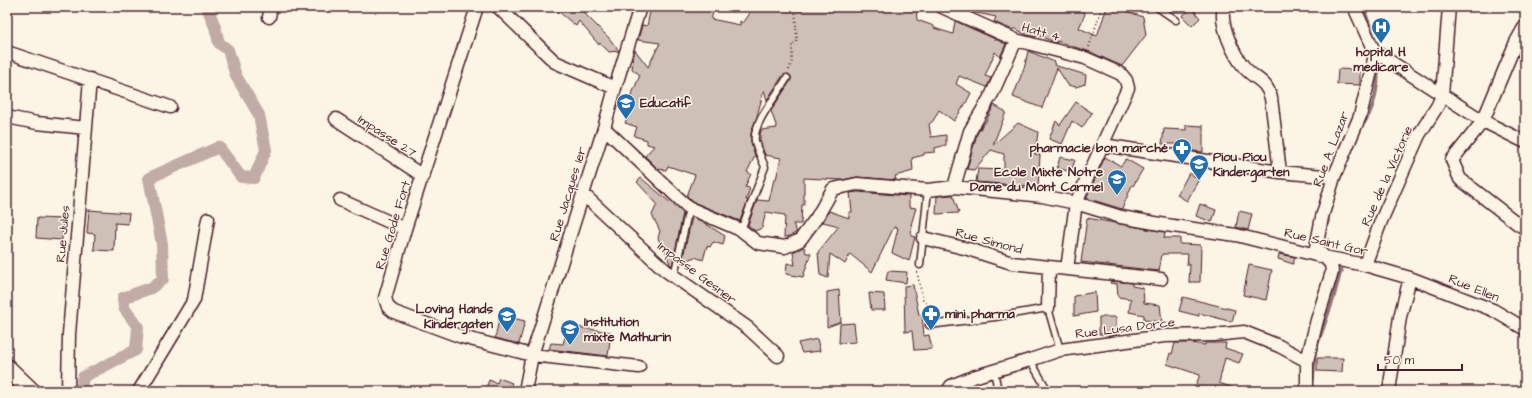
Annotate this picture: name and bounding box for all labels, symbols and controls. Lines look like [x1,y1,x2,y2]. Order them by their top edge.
hospital icon: hopital H medicare [1370,16,1392,44]
street label: Hatt 4 [1020,18,1062,46]
place label: hopital H medicare [1354,43,1408,76]
school or university icon: Educatif [615,92,637,120]
place label: Educatif [640,94,692,112]
street label: Rue A. Lazar [1308,109,1354,189]
street label: Impasse 27 [354,110,420,162]
street label: Rue de la Victorie [1357,123,1417,229]
pharmacy icon: pharmacie bon marché [1171,137,1193,165]
place label: pharmacie bon marché [1029,139,1168,158]
street label: Rue Jacques 1er [545,145,591,243]
place label: Piou Piou Kindergarten [1213,148,1290,183]
school or university icon: Piou Piou Kindergarten [1188,153,1210,181]
place label: Ecole Mixte Notre Dame du Mont Carmel [970,163,1103,196]
school or university icon: Ecole Mixte Notre Dame du Mont Carmel [1106,168,1128,196]
street label: Rue Gode Fort [371,178,415,272]
street label: Rue Jules [52,204,74,263]
street label: Rue Simond [953,223,1025,259]
street label: Rue Saint Gor [1282,224,1370,260]
street label: Impasse Gesner [654,237,740,309]
street label: Rue Ellen [1446,270,1503,307]
place label: Loving Hands Kindergaten [415,300,493,335]
pharmacy icon: mini pharma [920,303,942,331]
school or university icon: Loving Hands Kindergaten [496,305,518,333]
place label: mini pharma [945,305,1015,324]
place label: Institution mixte Mathurin [584,313,672,346]
street label: Rue Lusa Dorce [1074,313,1176,343]
school or university icon: Institution mixte Mathurin [559,318,581,346]
scale bar [1378,346,1462,372]
text: 50 m [1384,352,1415,369]

